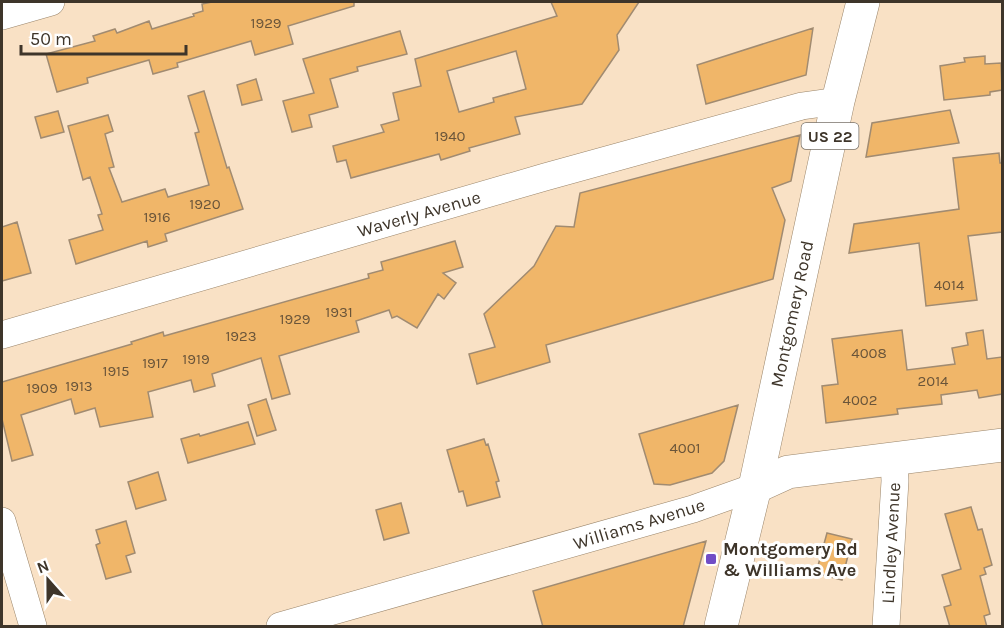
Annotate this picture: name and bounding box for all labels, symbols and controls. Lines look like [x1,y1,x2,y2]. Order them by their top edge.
house number: 1929 [250,14,282,32]
scale bar [21,18,186,56]
text: 50 m [30,28,72,50]
road number: US 22 [802,123,858,149]
house number: 1940 [435,127,466,145]
street label: Waverly Avenue [355,186,483,242]
house number: 1920 [189,195,221,213]
house number: 1916 [143,208,171,226]
street label: Montgomery Road [766,239,818,389]
house number: 4014 [934,276,965,294]
house number: 1931 [325,303,353,321]
house number: 1929 [279,310,311,328]
house number: 1923 [225,327,257,345]
house number: 4008 [851,344,887,362]
house number: 1919 [182,350,210,368]
house number: 1917 [142,354,168,372]
house number: 1915 [102,362,130,380]
house number: 2014 [918,372,949,390]
house number: 1913 [65,377,93,395]
house number: 1909 [26,379,58,397]
house number: 4002 [843,391,877,409]
house number: 4001 [669,439,701,457]
street label: Lindley Avenue [877,482,905,604]
street label: Williams Avenue [570,494,708,554]
place label: Montgomery Rd & Williams Ave [723,538,858,581]
north arrow [18,550,78,610]
marker: Montgomery Rd & Williams Ave [704,552,718,566]
text: N [34,556,52,577]

